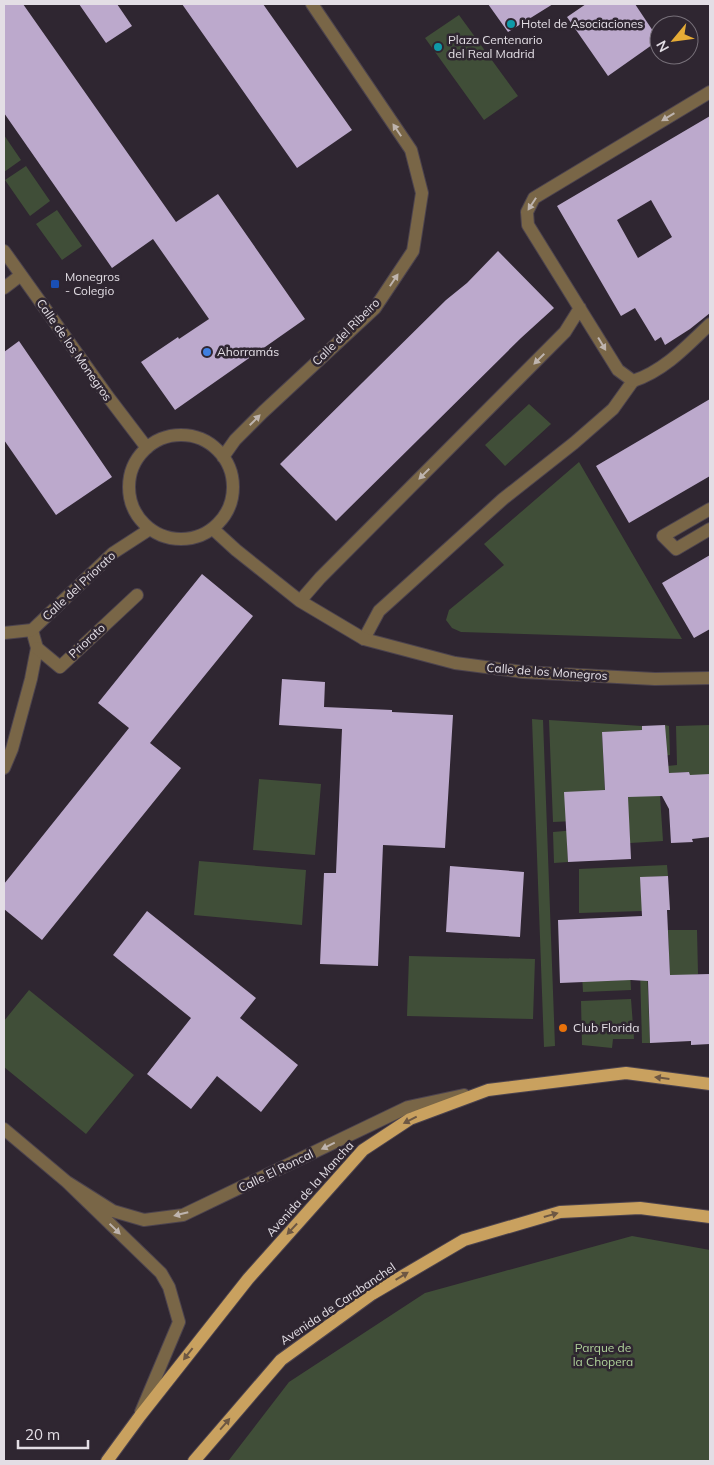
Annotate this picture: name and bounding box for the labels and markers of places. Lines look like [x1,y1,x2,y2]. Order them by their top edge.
place label: Hotel de Asociaciones [521,16,643,31]
marker: Hotel de Asociaciones [505,18,517,30]
place label: Plaza Centenario del Real Madrid [448,32,543,61]
marker: Plaza Centenario del Real Madrid [432,41,444,53]
place label: Monegros - Colegio [65,269,120,298]
marker: Monegros - Colegio [49,278,61,290]
place label: Ahorramás [217,344,279,359]
marker: Ahorramás [201,346,213,358]
place label: Club Florida [573,1020,639,1035]
marker: Club Florida [557,1022,569,1034]

